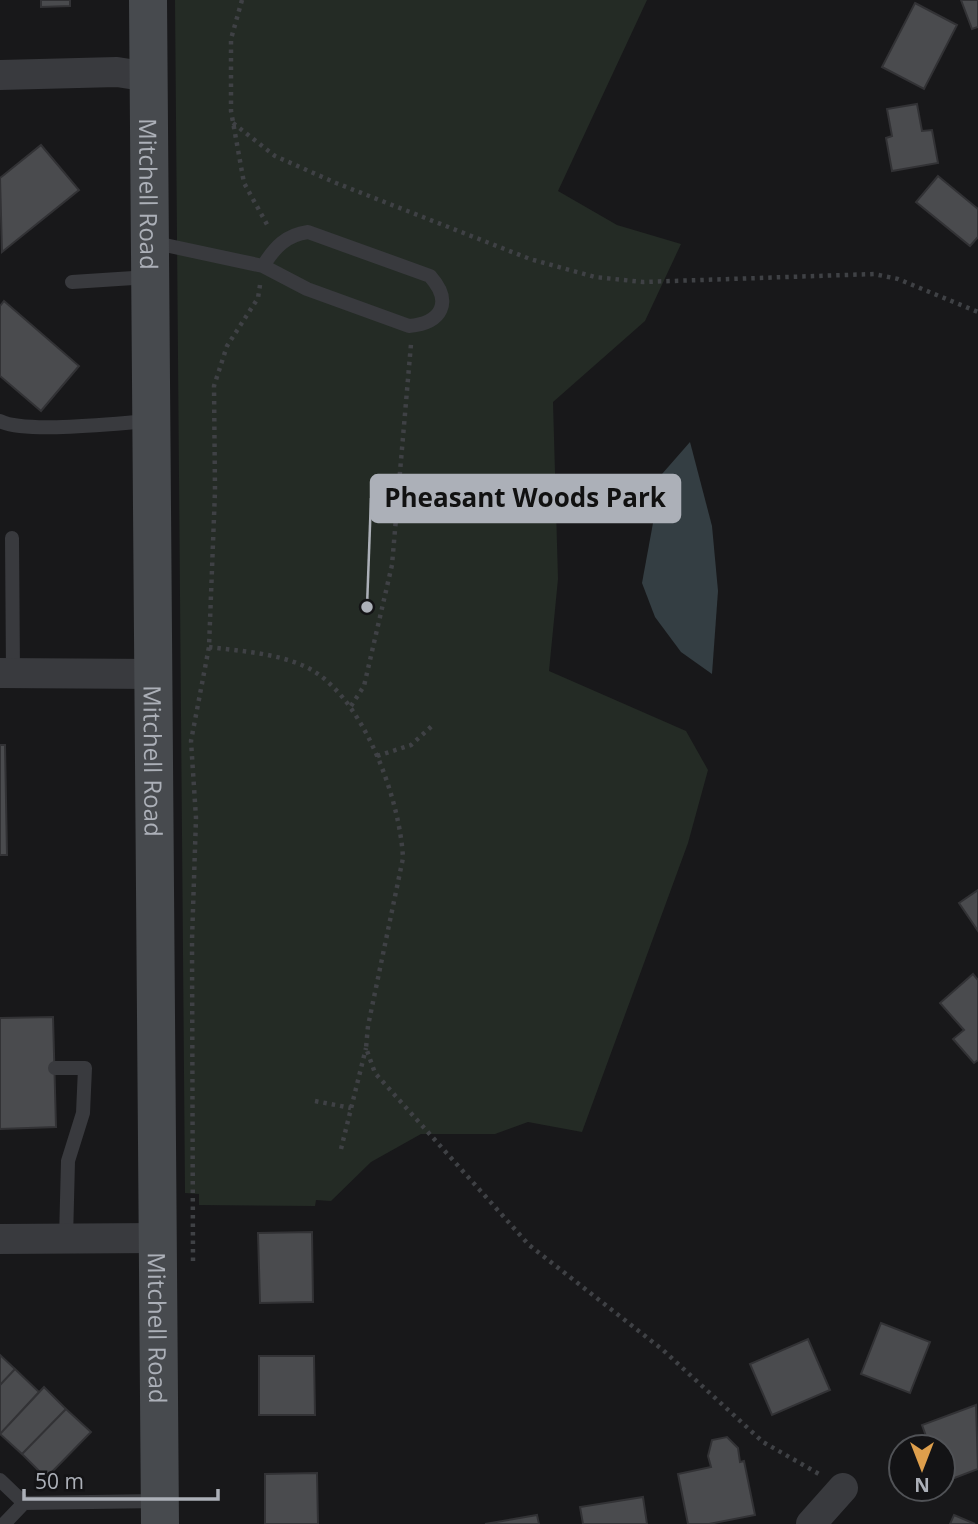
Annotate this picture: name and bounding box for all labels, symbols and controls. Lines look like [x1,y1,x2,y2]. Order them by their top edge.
street label: Mitchell Road [132,118,167,270]
callout: Pheasant Woods Park [371,475,680,522]
text: Pheasant Woods Park [384,479,667,515]
street label: Mitchell Road [137,685,171,837]
street label: Mitchell Road [141,1252,176,1404]
north arrow [887,1433,957,1503]
scale bar [24,1458,219,1502]
text: 50 m [35,1467,84,1495]
text: N [914,1472,930,1498]

